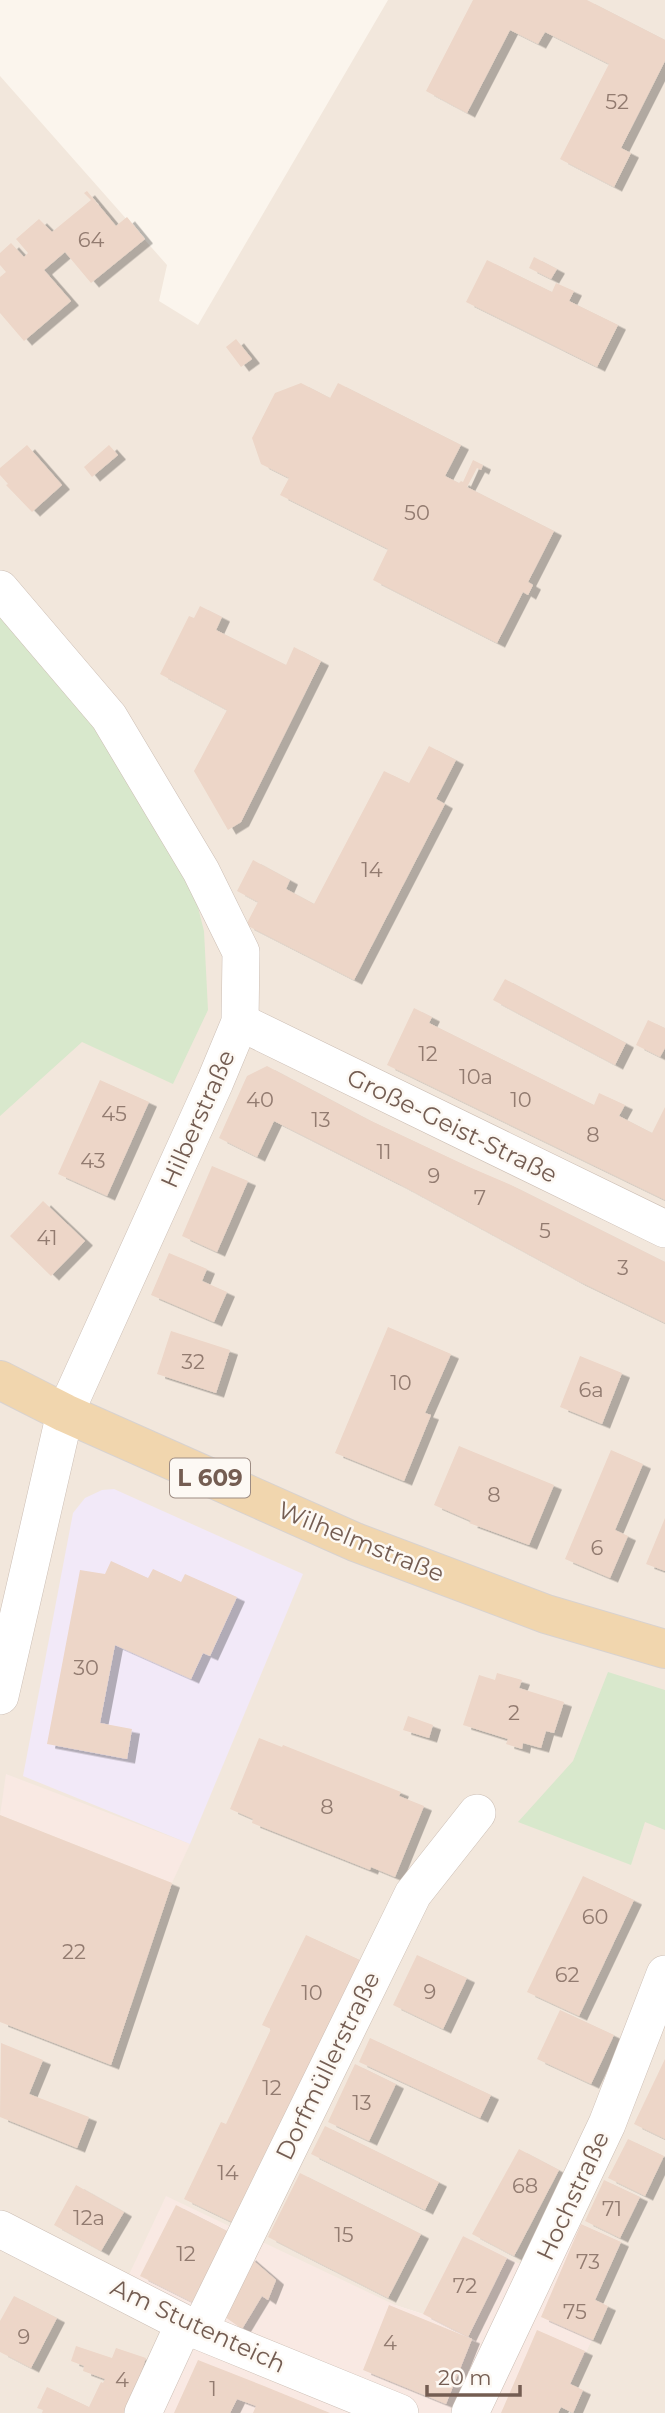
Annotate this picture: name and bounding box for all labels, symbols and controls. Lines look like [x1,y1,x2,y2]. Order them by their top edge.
house number: 52 [605,89,629,114]
house number: 64 [78,227,104,252]
house number: 50 [404,500,430,525]
house number: 14 [361,857,383,882]
house number: 12 [418,1041,438,1066]
street label: Hilberstraße [154,1045,241,1192]
street label: Große-Geist-Straße [342,1062,562,1189]
house number: 10a [459,1064,493,1089]
house number: 40 [246,1087,274,1112]
house number: 10 [510,1087,532,1112]
house number: 45 [101,1101,127,1126]
house number: 13 [311,1107,331,1132]
house number: 8 [586,1122,600,1147]
house number: 11 [376,1139,392,1164]
house number: 43 [80,1148,106,1173]
house number: 9 [428,1163,440,1188]
house number: 7 [474,1185,486,1210]
house number: 5 [539,1218,551,1243]
house number: 41 [37,1225,57,1250]
house number: 3 [617,1255,629,1280]
house number: 32 [181,1349,205,1374]
house number: 10 [390,1370,412,1395]
house number: 6a [578,1377,604,1402]
road number: L 609 [170,1458,250,1498]
house number: 8 [487,1482,501,1507]
street label: Wilhelmstraße [274,1495,448,1588]
house number: 6 [591,1535,604,1560]
house number: 30 [73,1655,99,1680]
house number: 2 [508,1700,520,1725]
house number: 8 [320,1794,334,1819]
house number: 60 [582,1904,608,1929]
house number: 22 [62,1939,86,1964]
house number: 62 [555,1962,579,1987]
street label: Dorfmüllerstraße [269,1967,386,2165]
house number: 9 [424,1979,436,2004]
house number: 10 [301,1980,323,2005]
house number: 12 [262,2075,282,2100]
house number: 13 [352,2090,372,2115]
street label: Hochstraße [530,2127,615,2265]
house number: 14 [217,2160,239,2185]
house number: 68 [512,2173,538,2198]
house number: 71 [602,2196,622,2221]
house number: 12a [73,2205,105,2230]
house number: 15 [334,2222,354,2247]
house number: 12 [176,2241,196,2266]
house number: 73 [576,2249,600,2274]
street label: Am Stutenteich [106,2272,290,2379]
house number: 72 [453,2273,477,2298]
house number: 75 [563,2299,587,2324]
house number: 9 [18,2324,30,2349]
house number: 4 [383,2330,397,2355]
scale bar [427,2354,520,2398]
text: 20 m [438,2365,492,2390]
house number: 4 [115,2367,129,2392]
house number: 1 [209,2376,217,2401]

